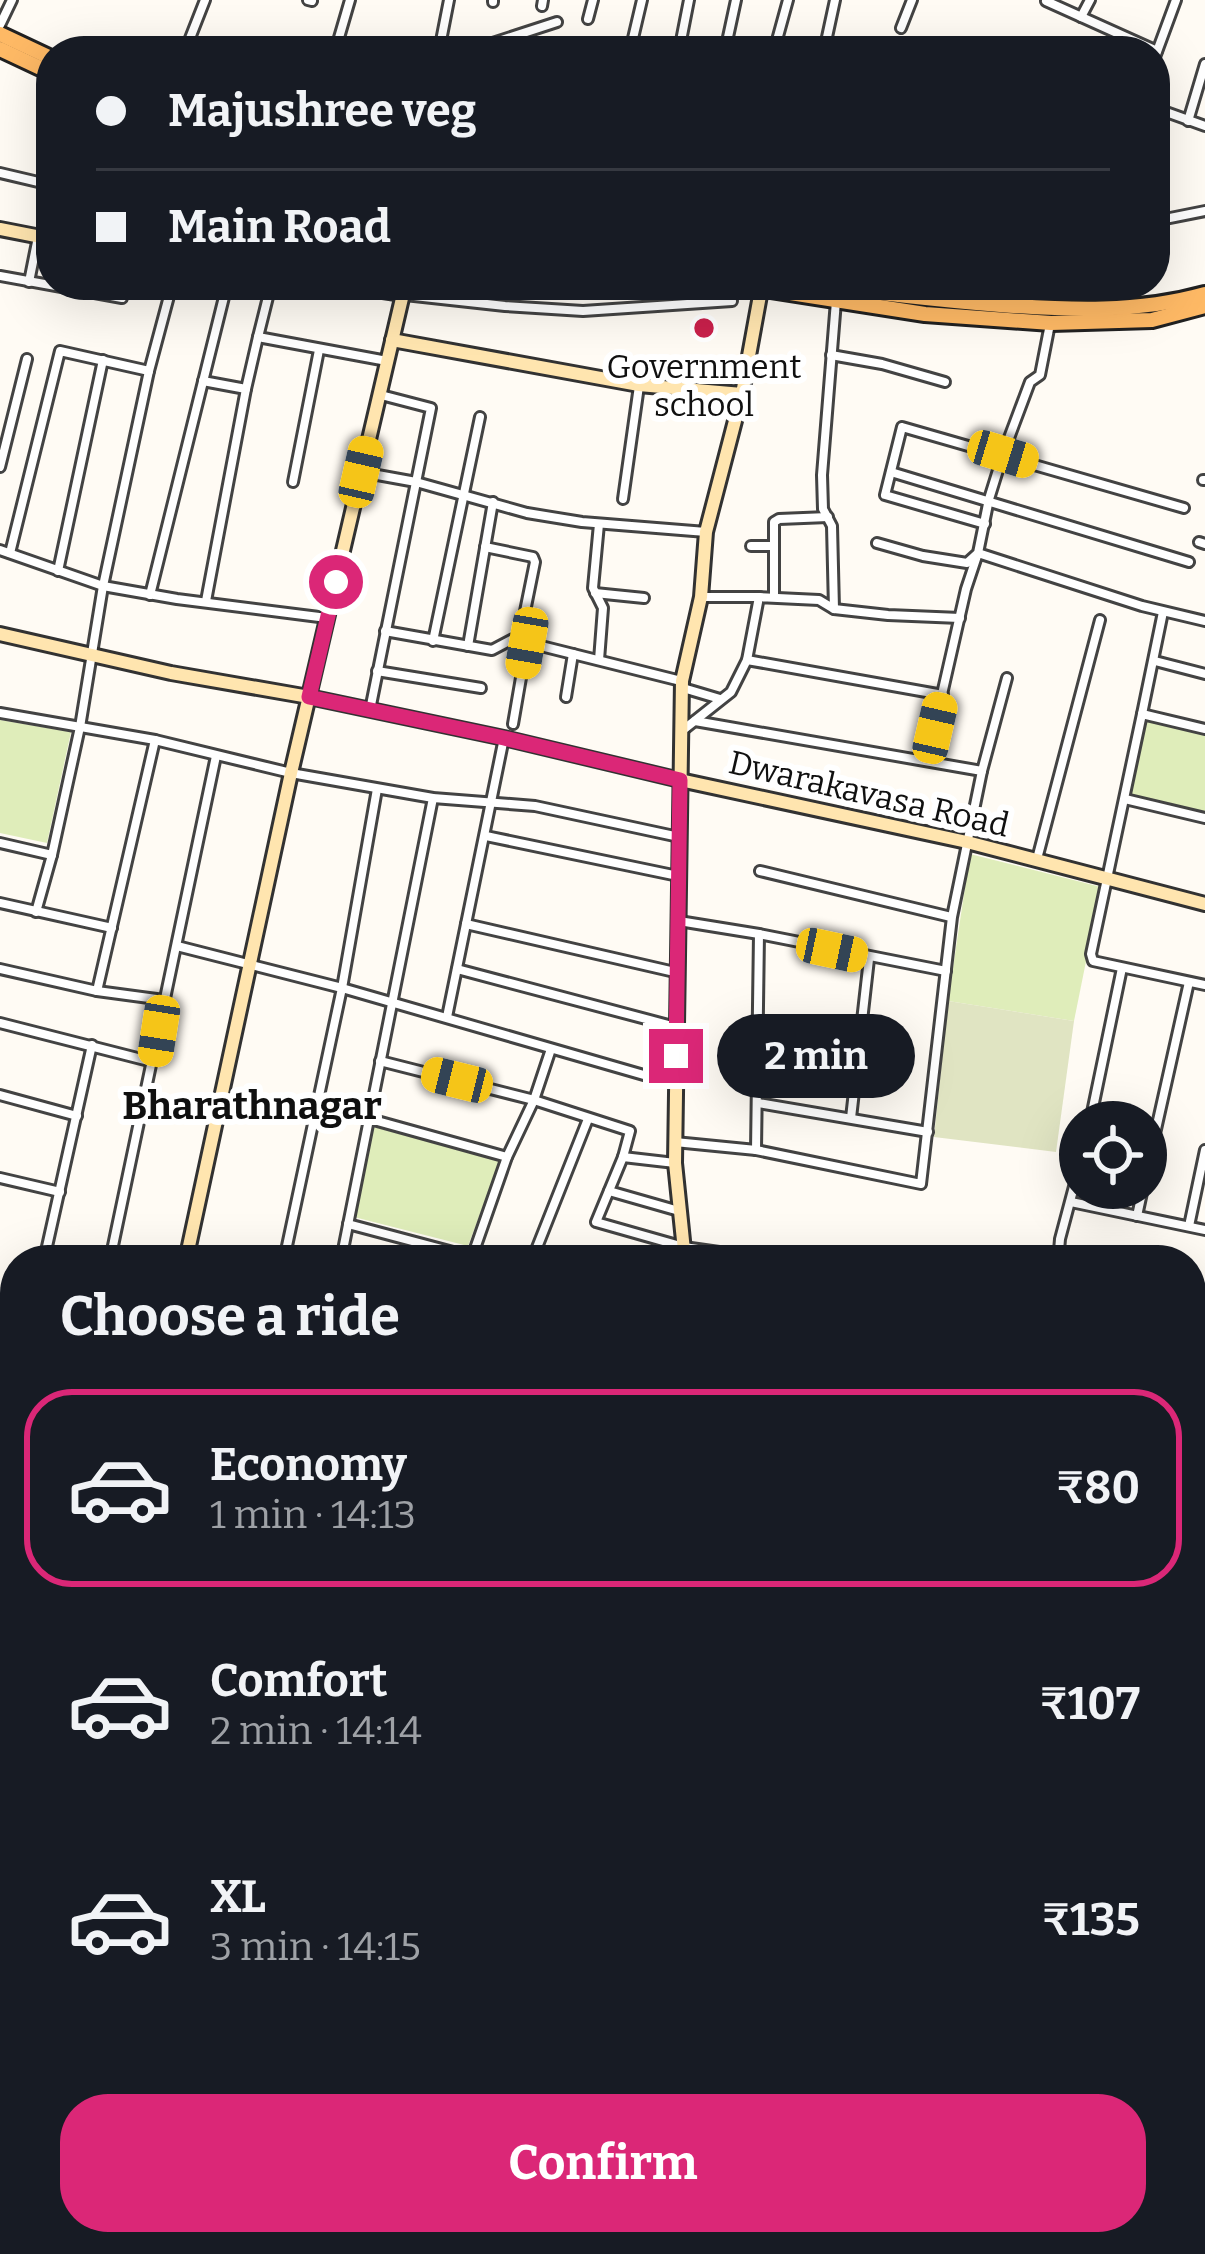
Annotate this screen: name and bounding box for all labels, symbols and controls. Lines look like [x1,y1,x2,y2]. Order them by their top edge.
text: Majushree veg [168,84,476,138]
text: Main Road [168,200,391,254]
marker: Government school [691,315,717,341]
place label: Government school [607,347,801,425]
car [963,426,1043,482]
car [335,433,387,511]
route start [309,555,363,609]
car [503,604,551,682]
car [909,689,961,767]
street label: Dwarakavasa Road [725,742,1013,846]
car [793,925,871,975]
car [136,993,182,1069]
callout: 2 min [718,1014,916,1098]
route end [649,1029,703,1083]
text: 2 min [764,1033,868,1079]
car [418,1054,496,1106]
district label: Bharathnagar [122,1083,382,1129]
map controls [1059,1101,1167,1209]
button: locate [1059,1101,1167,1209]
text: Choose a ride [60,1285,400,1349]
icon: car [66,1434,174,1542]
text: Economy [210,1438,407,1492]
text: ₹80 [1056,1461,1140,1515]
text: 1 min · 14:13 [210,1492,416,1538]
icon: car [66,1650,174,1758]
text: Comfort [210,1654,388,1708]
text: ₹107 [1040,1677,1140,1731]
text: 2 min · 14:14 [210,1708,422,1754]
icon: car [66,1866,174,1974]
text: XL [210,1870,266,1924]
text: ₹135 [1042,1893,1140,1947]
text: 3 min · 14:15 [210,1924,421,1970]
button: Confirm [60,2094,1146,2232]

